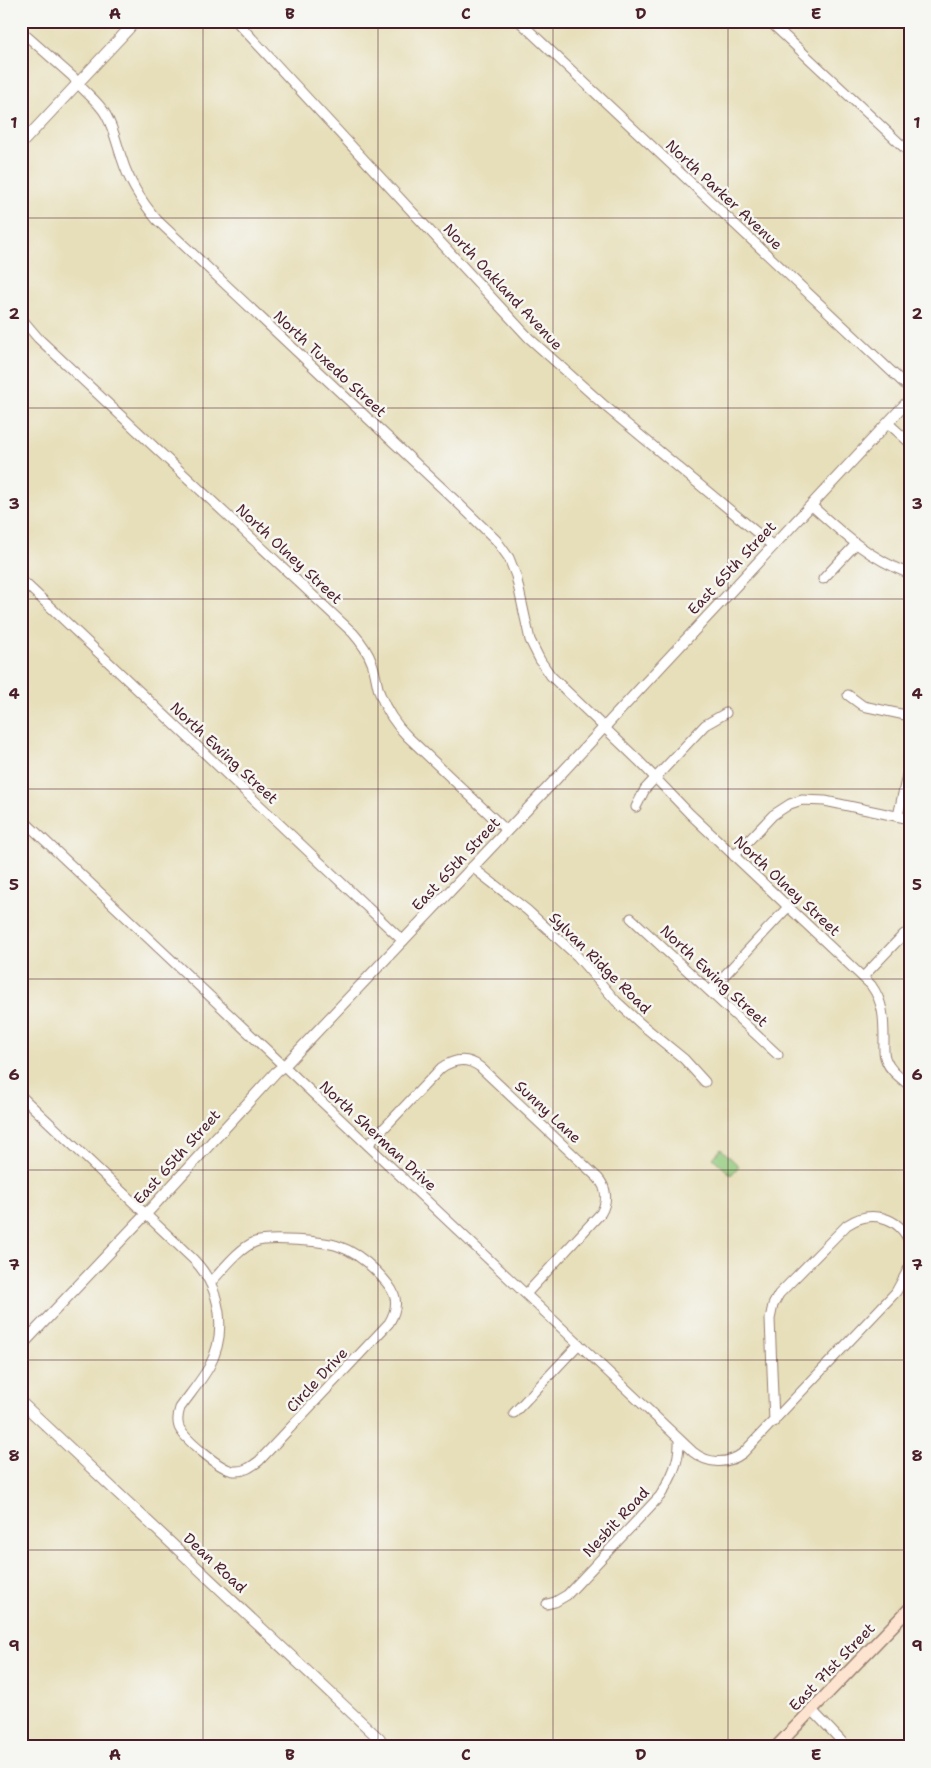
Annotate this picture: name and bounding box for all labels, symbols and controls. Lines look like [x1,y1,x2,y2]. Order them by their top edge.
text: A [109,3,121,24]
text: B [285,3,295,24]
text: C [461,3,471,24]
text: D [635,3,647,24]
text: E [811,3,821,24]
text: 1 [10,112,18,133]
text: 1 [913,112,921,133]
street label: North Parker Avenue [661,136,787,254]
street label: North Oakland Avenue [439,219,567,355]
text: 2 [8,303,20,324]
text: 2 [911,303,923,324]
street label: North Tuxedo Street [269,306,391,422]
text: 3 [8,493,20,514]
text: 3 [911,493,923,514]
street label: North Olney Street [232,499,346,609]
street label: East 65th Street [683,517,781,619]
text: 4 [8,683,20,704]
text: 4 [911,683,923,704]
street label: North Ewing Street [166,698,282,808]
street label: East 65th Street [407,813,505,915]
street label: North Olney Street [730,831,844,941]
text: 5 [9,874,19,895]
text: 5 [912,874,922,895]
street label: Sylvan Ridge Road [545,908,656,1019]
street label: North Ewing Street [656,921,772,1031]
text: 6 [8,1064,20,1085]
text: 6 [911,1064,923,1085]
street label: North Sherman Drive [315,1076,441,1196]
street label: Sunny Lane [511,1076,585,1148]
street label: East 65th Street [129,1105,225,1209]
text: 7 [8,1254,20,1275]
text: 7 [911,1254,923,1275]
street label: Circle Drive [282,1343,352,1417]
text: 8 [8,1445,20,1466]
text: 8 [911,1445,923,1466]
street label: Nesbit Road [578,1482,654,1561]
street label: Dean Road [179,1529,251,1598]
street label: East 71st Street [785,1619,879,1715]
text: 9 [8,1635,20,1656]
text: 9 [911,1635,923,1656]
text: A [109,1744,121,1765]
text: B [285,1744,295,1765]
text: C [461,1744,471,1765]
text: D [635,1744,647,1765]
text: E [811,1744,821,1765]

